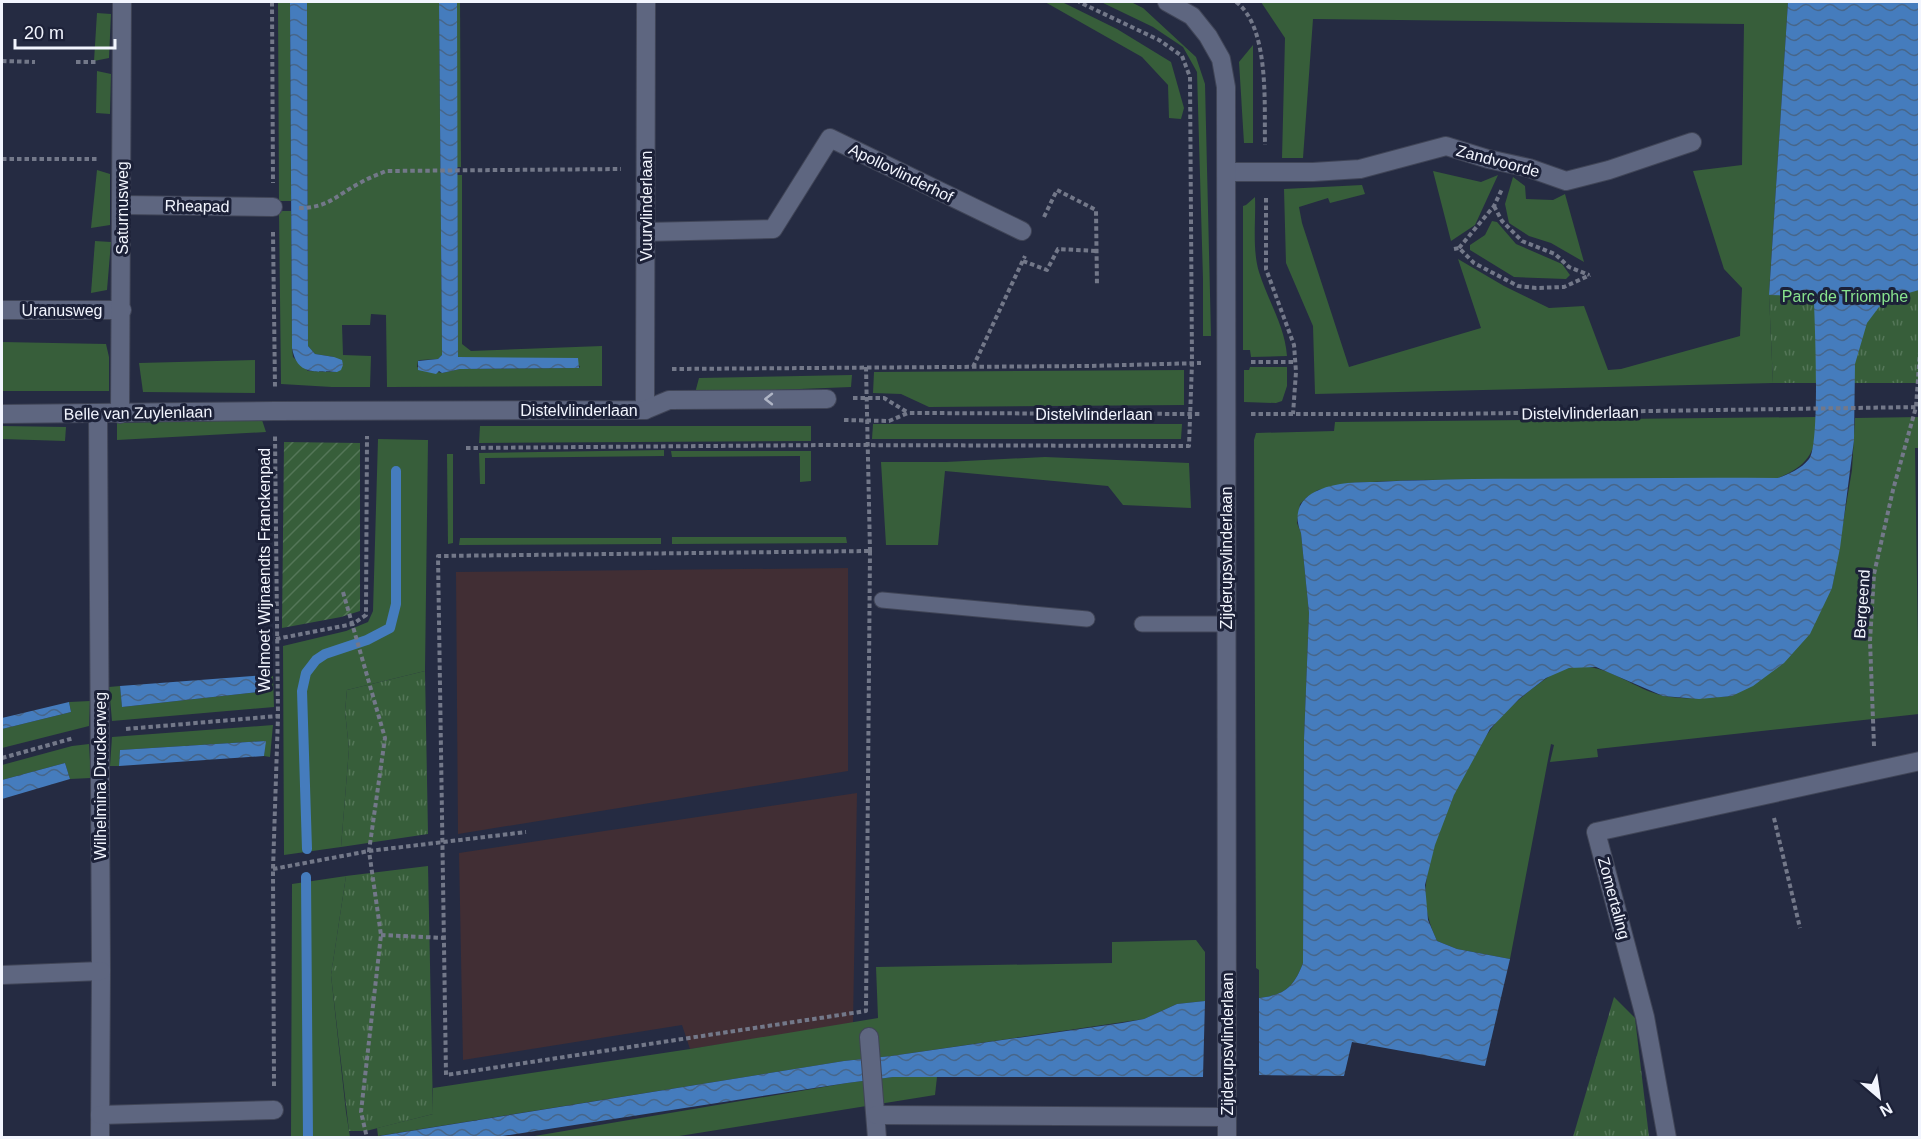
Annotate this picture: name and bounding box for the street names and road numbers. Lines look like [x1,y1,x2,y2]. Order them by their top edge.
street label: Apollovlinderhof [846,140,956,206]
street label: Zandvoorde [1455,142,1542,180]
street label: Vuurvlinderlaan [638,151,655,261]
street label: Saturnusweg [114,161,131,255]
street label: Rheapad [164,197,230,215]
street label: Uranusweg [22,302,102,319]
street label: Distelvlinderlaan [520,402,638,419]
street label: Belle van Zuylenlaan [64,403,212,423]
street label: Distelvlinderlaan [1521,403,1639,423]
street label: Distelvlinderlaan [1035,406,1153,423]
street label: Welmoet Wijnaendts Franckenpad [256,448,273,692]
street label: Zijderupsvlinderlaan [1218,486,1235,630]
street label: Bergeend [1851,569,1873,639]
street label: Wilhelmina Druckerweg [92,692,109,860]
street label: Zomertaling [1595,855,1633,941]
street label: Zijderupsvlinderlaan [1219,972,1236,1116]

